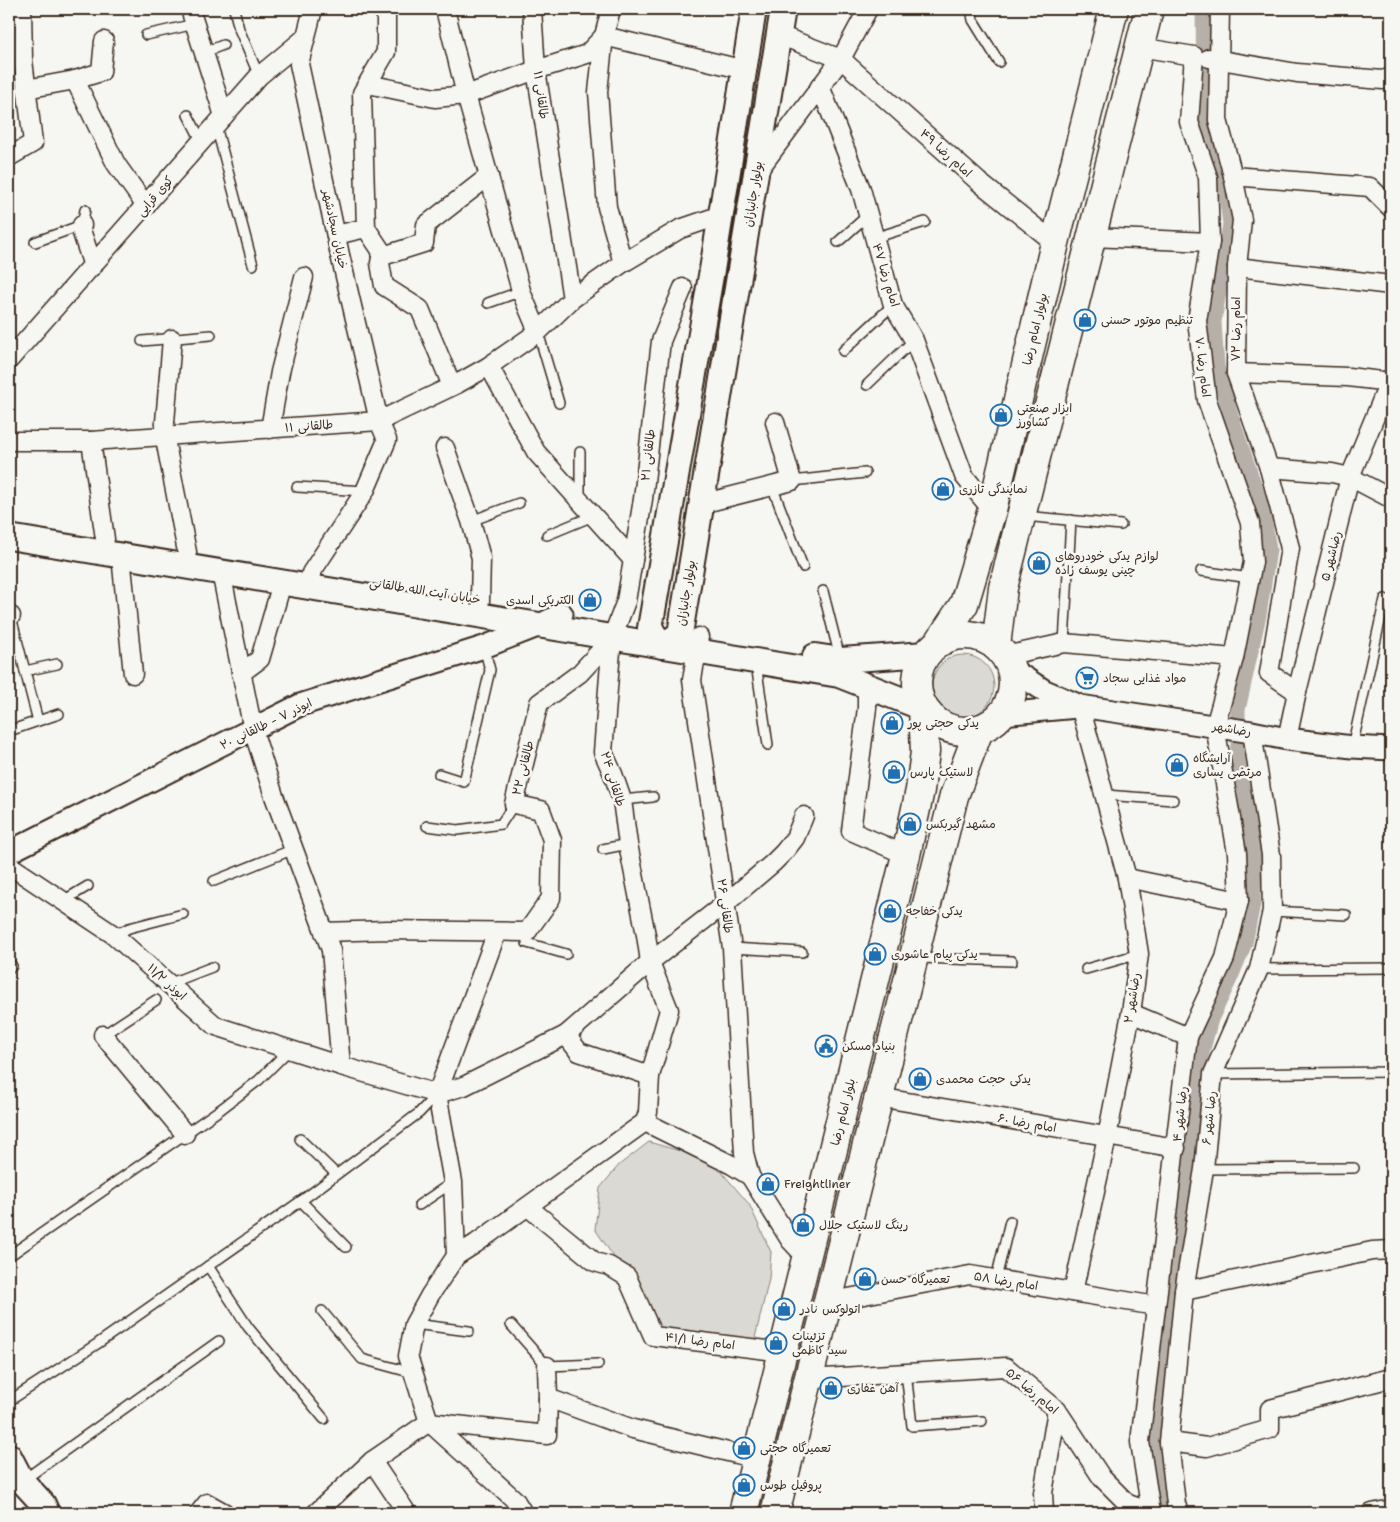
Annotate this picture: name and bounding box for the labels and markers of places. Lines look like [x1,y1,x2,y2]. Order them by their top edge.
shop icon: تنظیم موتور حسنی [1073,308,1097,332]
place label: تنظیم موتور حسنی [1101,312,1193,329]
place label: ابزار صنعتی کشاورز [1016,400,1072,430]
shop icon: ابزار صنعتی کشاورز [989,403,1013,427]
shop icon: نمایندگی تازری [931,477,955,501]
place label: نمایندگی تازری [959,481,1027,497]
place label: لوازم یدکی خودروهای چینی یوسف زاده [1055,548,1159,578]
shop icon: لوازم یدکی خودروهای چینی یوسف زاده [1027,551,1051,575]
shop icon: الکتریکی اسدی [578,588,602,612]
place label: الکتریکی اسدی [506,592,574,608]
supermarket icon: مواد غذایی سجاد [1075,666,1099,690]
place label: مواد غذایی سجاد [1103,670,1186,686]
shop icon: یدکی حجتی پور [880,711,904,735]
place label: یدکی حجتی پور [907,715,979,731]
place label: آرایشگاه مرتضی یساری [1193,750,1262,780]
shop icon: آرایشگاه مرتضی یساری [1165,753,1189,777]
shop icon: لاستیک پارس [882,760,906,784]
place label: لاستیک پارس [910,764,973,780]
shop icon: مشهد گیربکس [898,812,922,836]
place label: مشهد گیربکس [926,816,996,832]
shop icon: یدکی خفاجه [878,899,902,923]
place label: یدکی خفاجه [906,903,963,919]
shop icon: یدکی پیام عاشوری [863,942,887,966]
place label: یدکی پیام عاشوری [891,946,978,963]
public building icon: بنیاد مسکن [814,1034,838,1058]
place label: بنیاد مسکن [842,1038,895,1054]
shop icon: یدکی حجت محمدی [908,1067,932,1091]
place label: یدکی حجت محمدی [936,1071,1031,1087]
shop icon: Freightliner [756,1172,780,1196]
place label: Freightliner [784,1176,851,1192]
shop icon: رینگ لاستیک جلال [791,1213,815,1237]
place label: رینگ لاستیک جلال [819,1217,908,1233]
shop icon: تعمیرگاه حسن [853,1267,877,1291]
place label: تعمیرگاه حسن [881,1271,950,1287]
shop icon: اتولوکس نادر [772,1297,796,1321]
place label: اتولوکس نادر [799,1301,861,1317]
place label: تزئینات سید کاظمی [792,1328,847,1358]
shop icon: تزئینات سید کاظمی [764,1331,788,1355]
shop icon: آهن غفاری [819,1376,843,1400]
place label: آهن غفاری [847,1380,899,1396]
shop icon: تعمیرگاه حجتی [732,1436,756,1460]
place label: تعمیرگاه حجتی [760,1440,831,1456]
shop icon: پروفیل طوس [732,1473,756,1497]
place label: پروفیل طوس [760,1477,822,1493]

